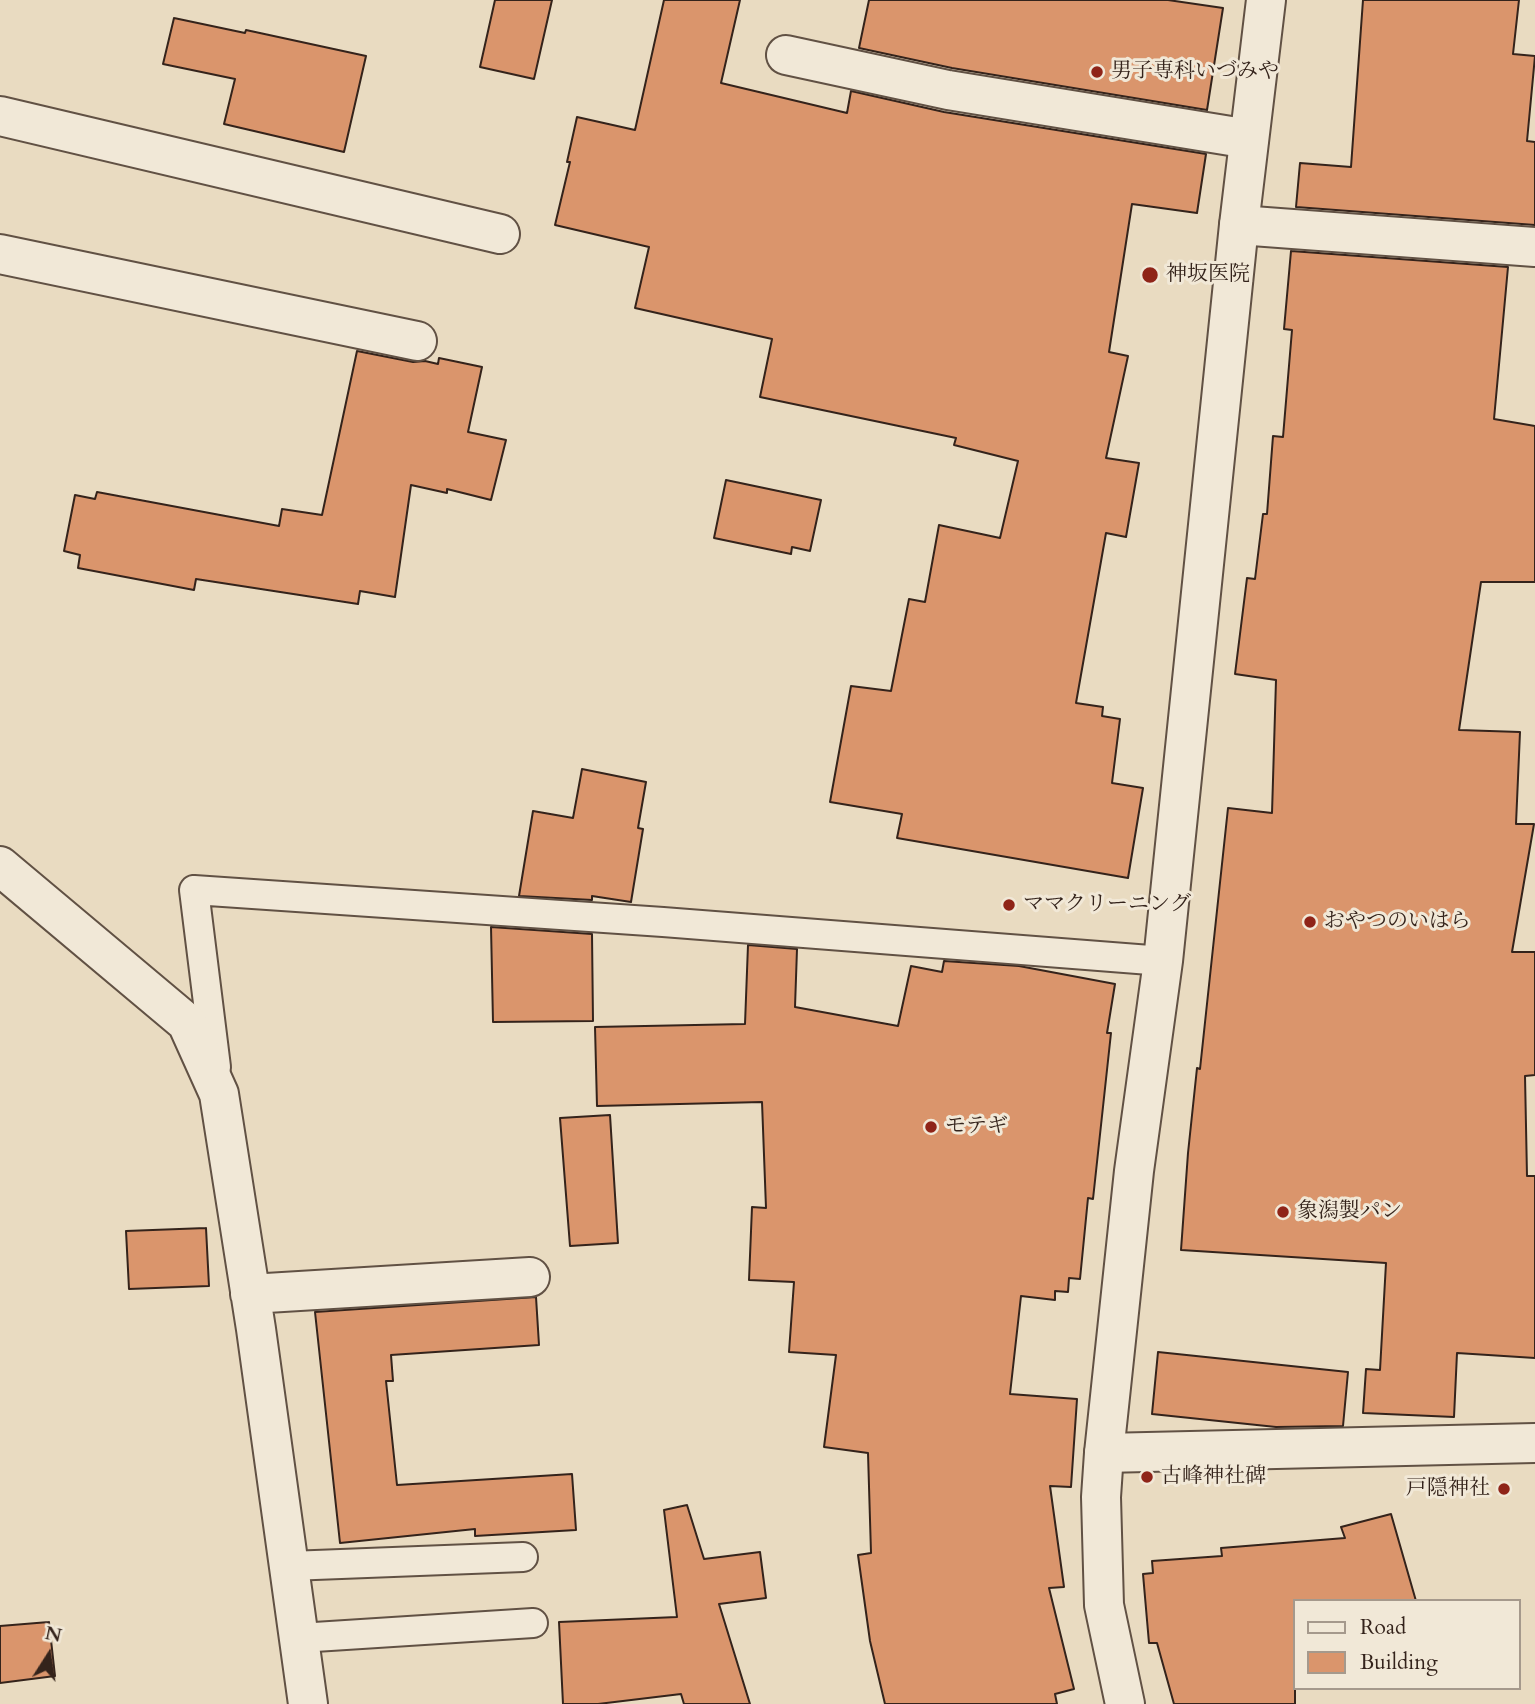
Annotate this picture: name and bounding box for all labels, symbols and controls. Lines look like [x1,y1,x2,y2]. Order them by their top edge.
place label: 男子専科いづみや [1111,59,1279,85]
marker: 男子専科いづみや [1089,64,1105,80]
place label: 神坂医院 [1166,262,1250,288]
marker: 神坂医院 [1140,265,1160,285]
place label: ママクリーニング [1023,892,1191,918]
marker: ママクリーニング [1001,897,1017,913]
place label: おやつのいはら [1324,909,1471,935]
marker: おやつのいはら [1302,914,1318,930]
place label: モテギ [945,1114,1008,1140]
marker: モテギ [923,1119,939,1135]
place label: 象潟製パン [1297,1199,1402,1225]
marker: 象潟製パン [1275,1204,1291,1220]
place label: 古峰神社碑 [1161,1464,1266,1490]
marker: 古峰神社碑 [1139,1469,1155,1485]
place label: 戸隠神社 [1406,1476,1490,1502]
marker: 戸隠神社 [1496,1481,1512,1497]
legend [1294,1599,1521,1690]
text: Road [1360,1613,1406,1642]
north arrow [14,1620,84,1690]
text: N [43,1620,64,1649]
text: Building [1360,1648,1438,1677]

